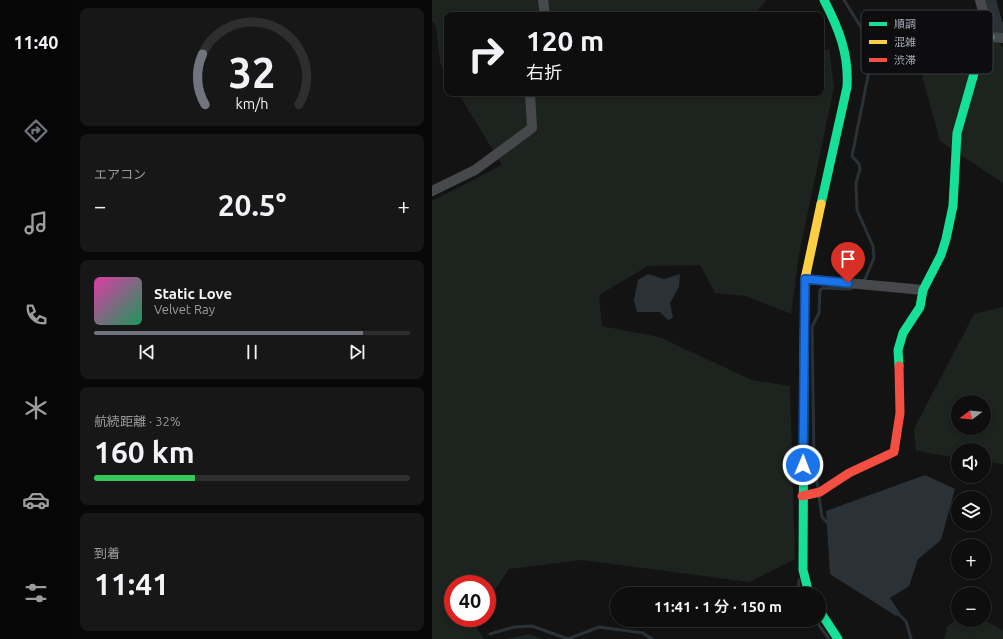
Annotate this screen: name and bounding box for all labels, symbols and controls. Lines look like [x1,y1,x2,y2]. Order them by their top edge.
legend [861,10,993,74]
text: 順調 [894,18,916,30]
text: 120 m [526,25,604,56]
icon: right [460,28,512,80]
text: 11:40 [13,32,59,52]
text: 混雑 [894,36,916,48]
text: 32 [229,49,275,96]
text: 渋滞 [894,54,916,66]
text: 右折 [526,62,562,82]
text: km/h [236,96,268,112]
icon: directions [22,117,50,145]
text: エアコン [94,167,146,181]
text: 20.5° [218,188,286,222]
text: − [94,193,106,218]
text: + [398,193,410,218]
icon: music [22,209,50,237]
pin [831,242,865,283]
icon: arrive [837,248,859,270]
text: Static Love [154,285,232,302]
icon: phone [22,301,50,329]
text: Velvet Ray [154,302,215,316]
icon: previous [136,341,158,363]
icon: pause [241,341,263,363]
icon: next [346,341,368,363]
icon: climate [22,394,50,422]
north arrow [951,395,991,435]
map controls [951,395,991,627]
text: 航続距離 · 32% [94,414,181,428]
text: 160 km [94,435,195,469]
button: sound [951,443,991,483]
position arrow [782,444,824,486]
icon: car [22,486,50,514]
button: layers [951,491,991,531]
button: + [951,539,991,579]
text: 到着 [94,546,120,560]
text: 11:41 [94,567,169,601]
speed limit sign: 40 [444,575,496,627]
icon: filters [22,579,50,607]
button: − [951,587,991,627]
text: 11:41 · 1 分 · 150 m [654,598,782,615]

